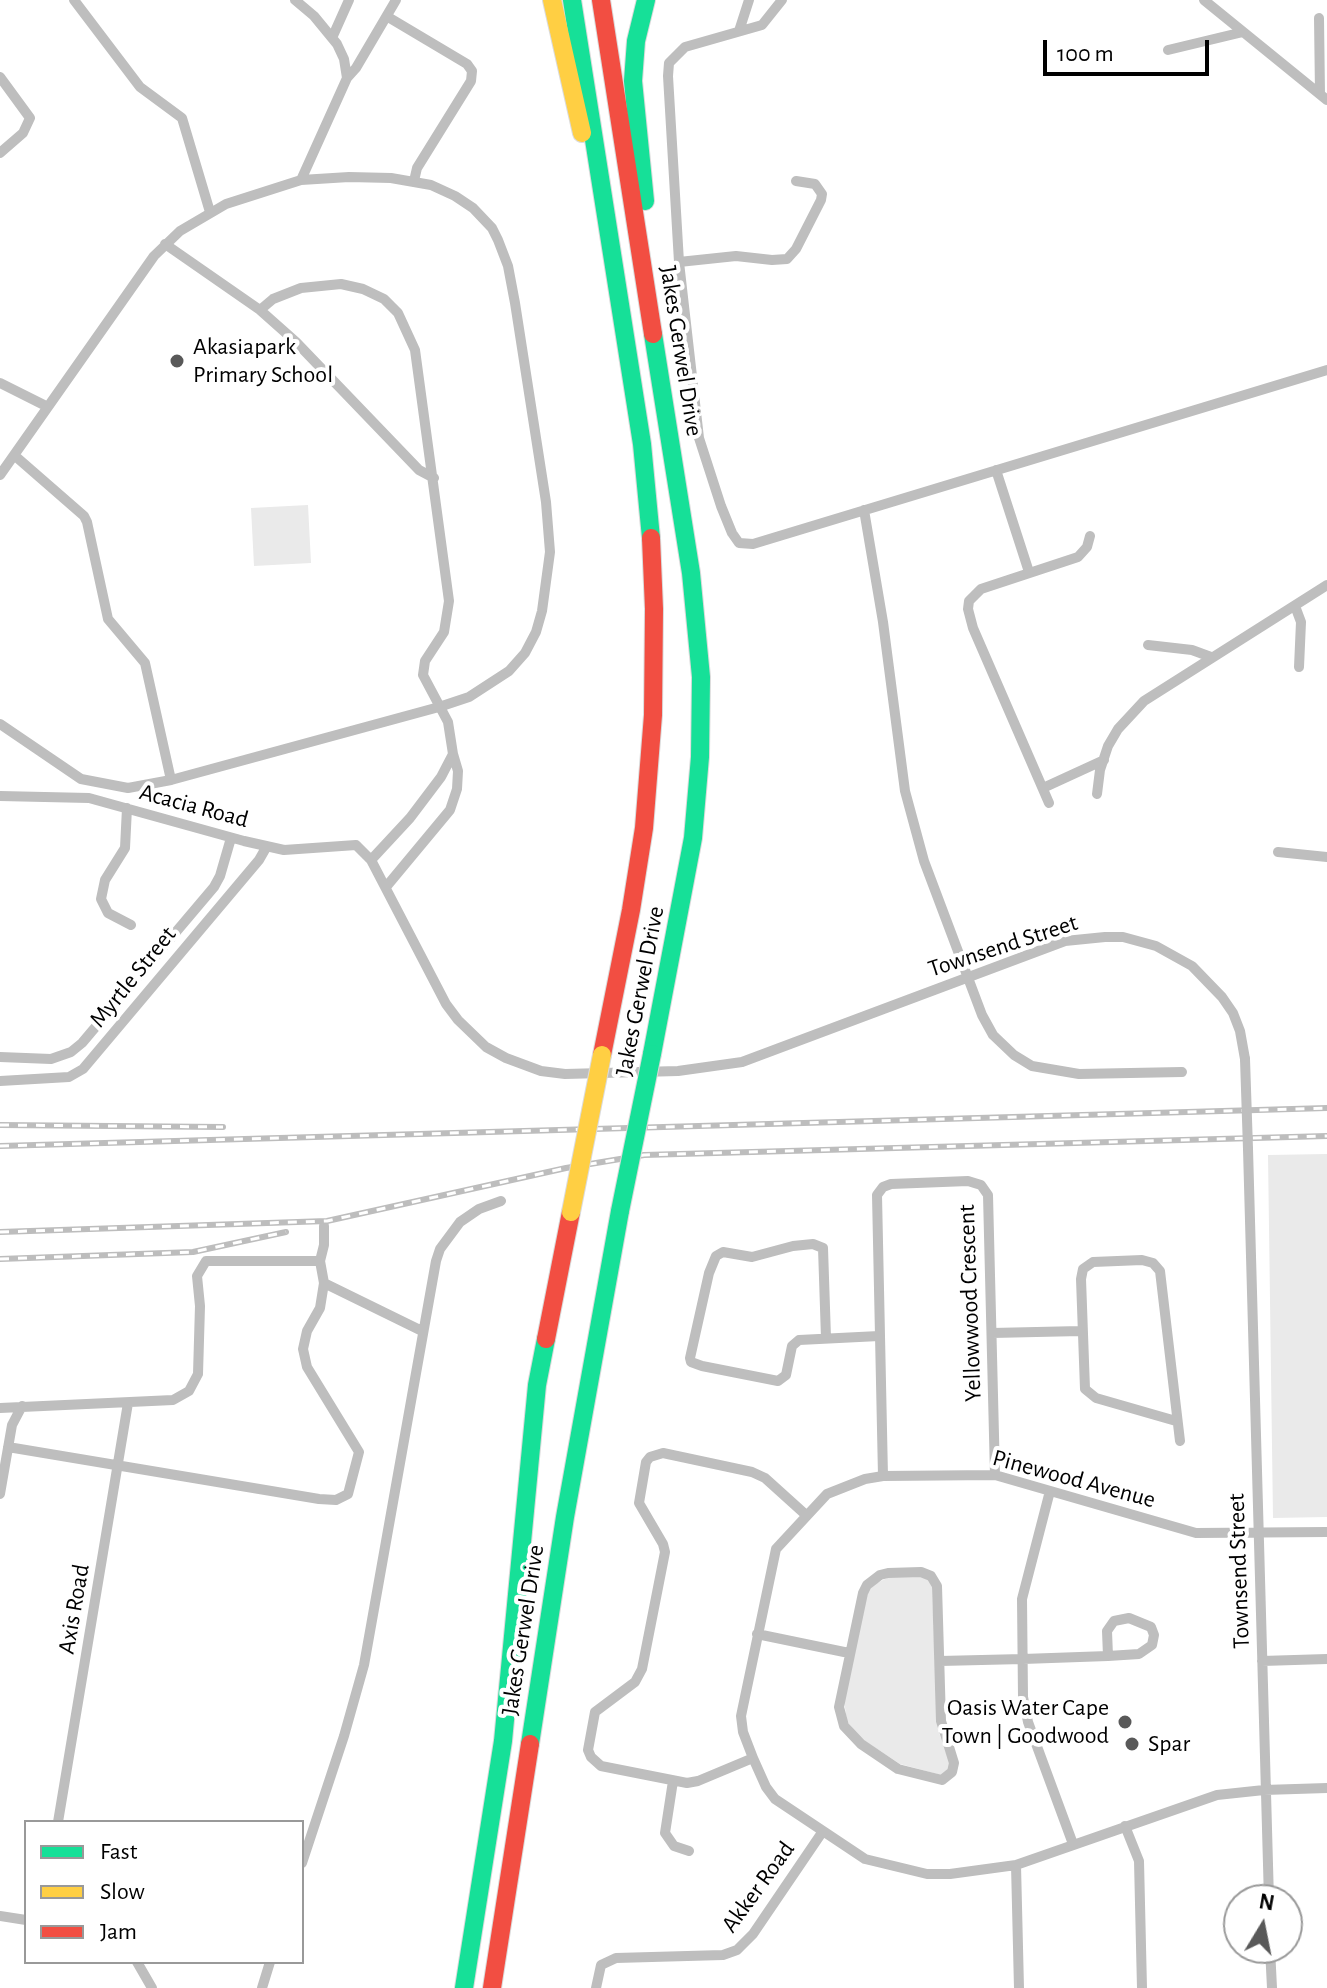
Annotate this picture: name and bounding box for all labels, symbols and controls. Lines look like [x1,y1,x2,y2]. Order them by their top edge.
scale bar [1047,24,1213,74]
text: 100 m [1057,42,1114,66]
street label: Jakes Gerwel Drive [653,264,709,438]
place label: Akasiapark Primary School [193,333,333,389]
marker: Akasiapark Primary School [168,352,186,370]
street label: Acacia Road [137,778,251,834]
street label: Jakes Gerwel Drive [609,904,671,1078]
street label: Townsend Street [925,908,1081,984]
street label: Myrtle Street [84,921,182,1033]
street label: Yellowwood Crescent [952,1204,988,1402]
street label: Pinewood Avenue [989,1443,1159,1515]
street label: Townsend Street [1222,1493,1256,1649]
street label: Jakes Gerwel Drive [495,1543,551,1717]
street label: Axis Road [52,1562,96,1656]
place label: Oasis Water Cape Town | Goodwood [942,1694,1109,1750]
marker: Oasis Water Cape Town | Goodwood [1116,1713,1134,1731]
place label: Spar [1148,1730,1190,1758]
marker: Spar [1123,1735,1141,1753]
legend [24,1820,304,1964]
street label: Akker Road [715,1836,801,1938]
text: Fast [100,1840,137,1864]
text: Slow [100,1880,145,1904]
north arrow [1223,1884,1303,1964]
text: N [1257,1890,1276,1914]
text: Jam [100,1920,137,1944]

